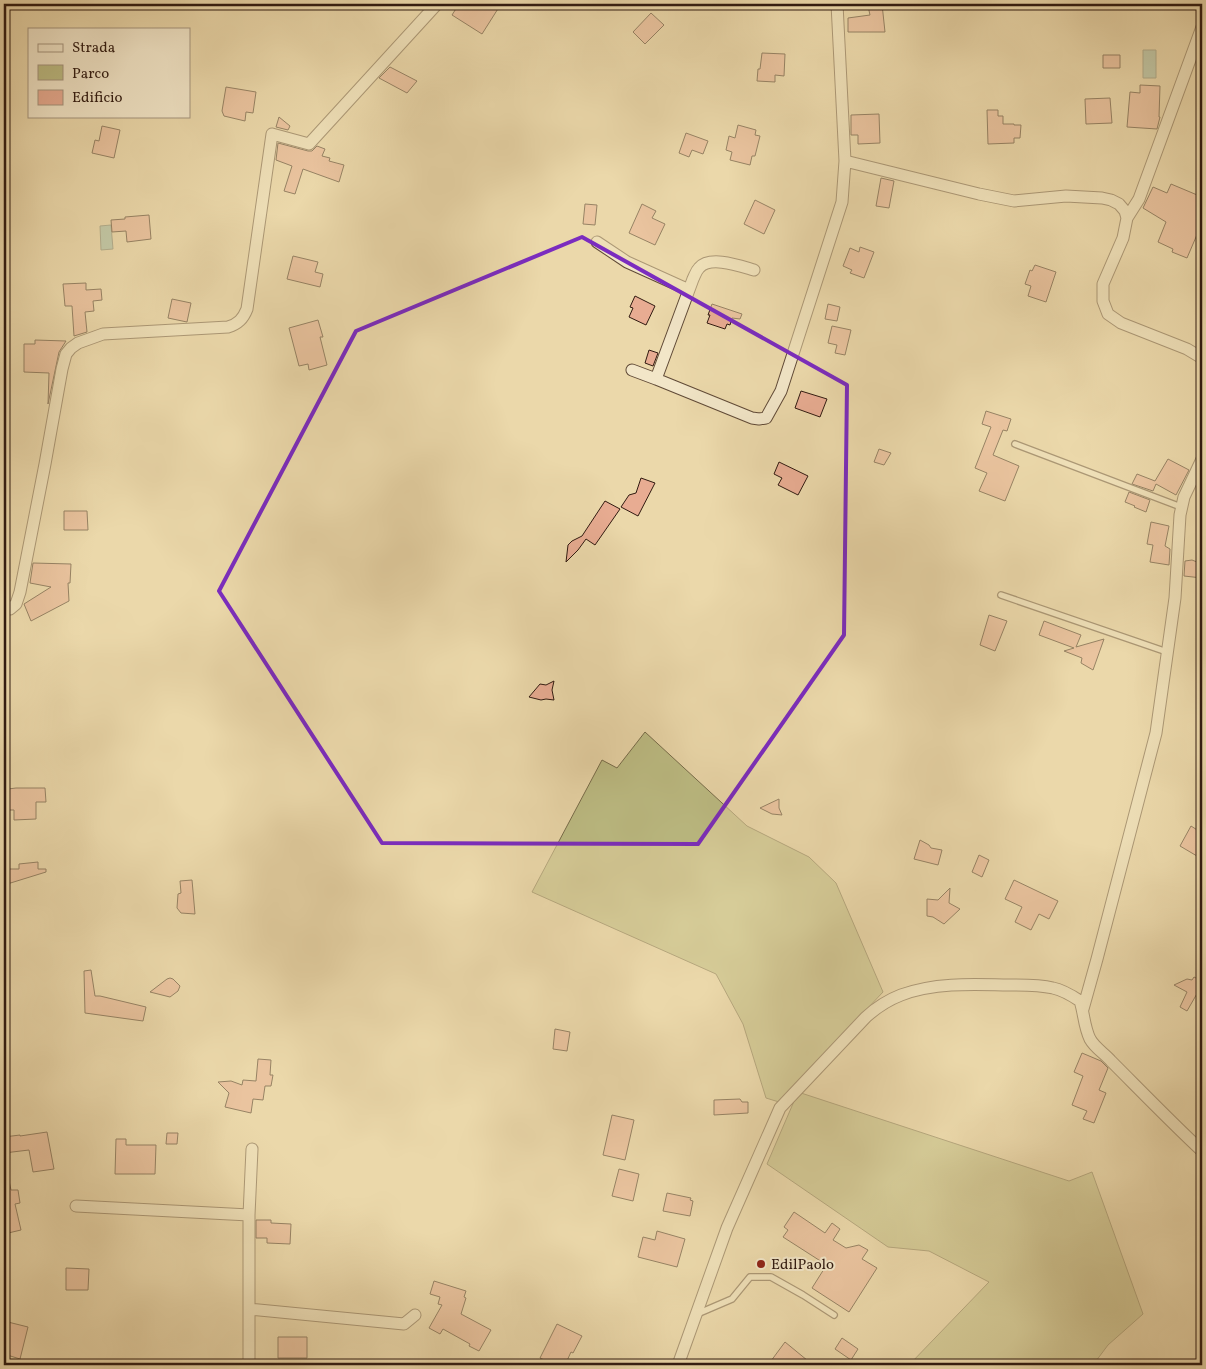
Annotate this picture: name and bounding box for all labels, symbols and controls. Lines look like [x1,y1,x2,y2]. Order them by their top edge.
legend [28,28,190,118]
text: Strada [72,38,115,59]
text: Parco [72,64,109,85]
text: Edificio [72,88,123,109]
place label: EdilPaolo [771,1255,834,1276]
marker: EdilPaolo [755,1258,767,1270]

